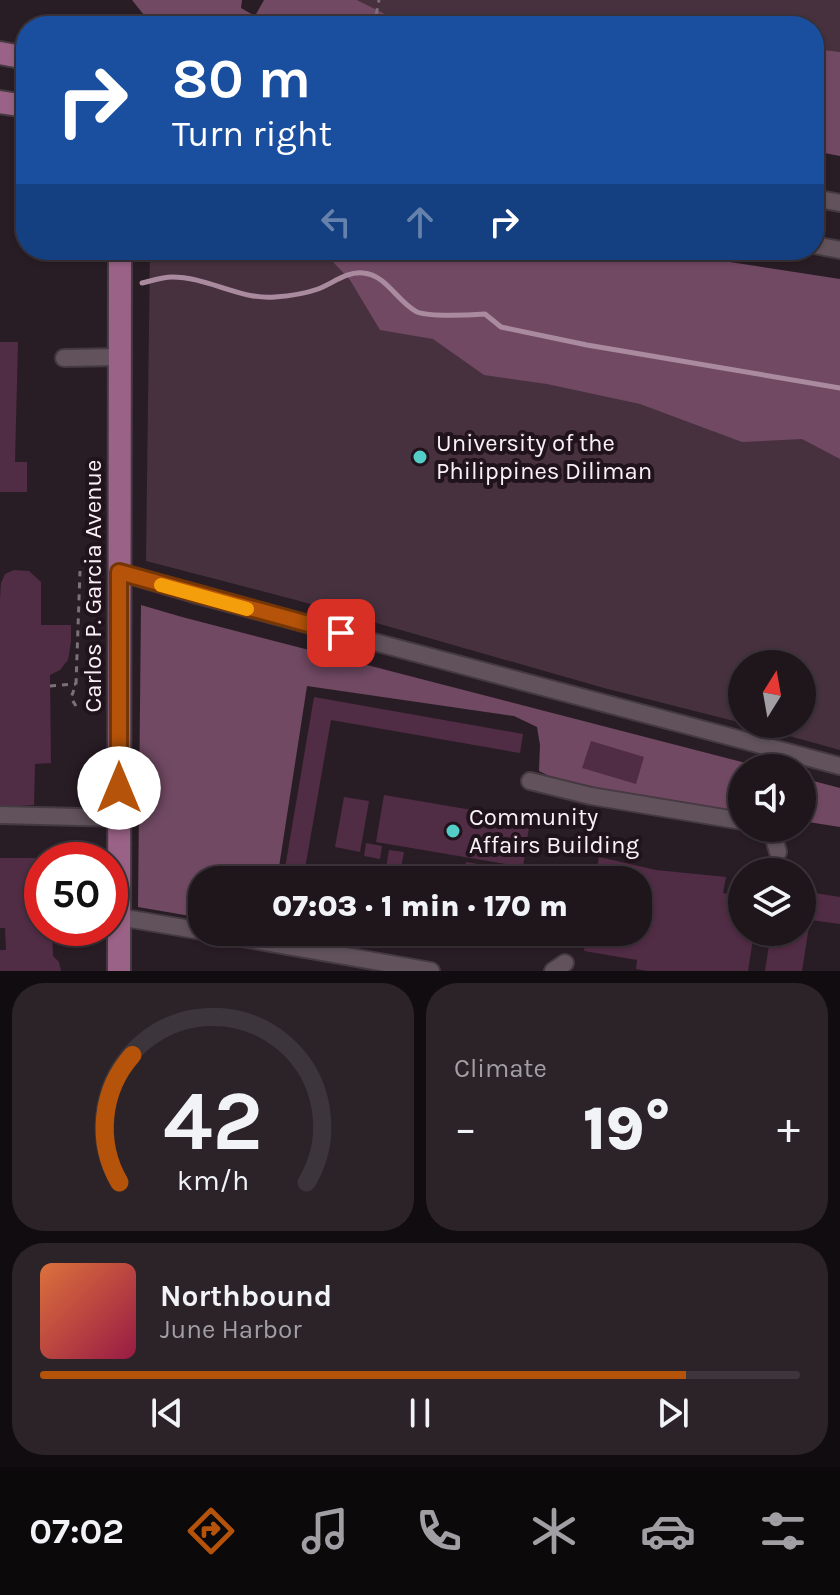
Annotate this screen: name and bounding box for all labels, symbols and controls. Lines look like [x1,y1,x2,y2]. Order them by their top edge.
text: 80 m [172,46,311,111]
icon: right [40,48,144,152]
text: Turn right [172,113,332,155]
icon: left [314,200,358,244]
icon: ahead [398,200,442,244]
icon: right [482,200,526,244]
place label: University of the Philippines Diliman [436,429,652,485]
marker: University of the Philippines Diliman [411,448,429,466]
street label: Carlos P. Garcia Avenue [79,460,107,712]
pin [307,599,375,667]
icon: arrive [319,611,363,655]
north arrow [728,650,816,738]
map controls [728,650,816,946]
position arrow [77,746,161,830]
button: sound [728,754,816,842]
place label: Community Affairs Building [469,803,639,859]
marker: Community Affairs Building [444,822,462,840]
speed limit sign: 50 [24,842,128,946]
button: layers [728,858,816,946]
text: 07:03 · 1 min · 170 m [272,888,568,924]
text: Climate [454,1053,547,1084]
text: 42 [163,1073,263,1170]
text: 19° [583,1094,671,1164]
text: − [454,1103,477,1154]
text: + [777,1103,800,1154]
text: km/h [177,1164,249,1197]
text: Northbound [160,1278,332,1314]
text: June Harbor [160,1314,302,1345]
icon: previous [145,1391,189,1435]
icon: pause [398,1391,442,1435]
icon: next [651,1391,695,1435]
icon: directions [183,1503,239,1559]
icon: music [297,1503,353,1559]
icon: phone [411,1503,467,1559]
icon: climate [526,1503,582,1559]
icon: car [640,1503,696,1559]
icon: filters [755,1503,811,1559]
text: 07:02 [29,1510,124,1552]

